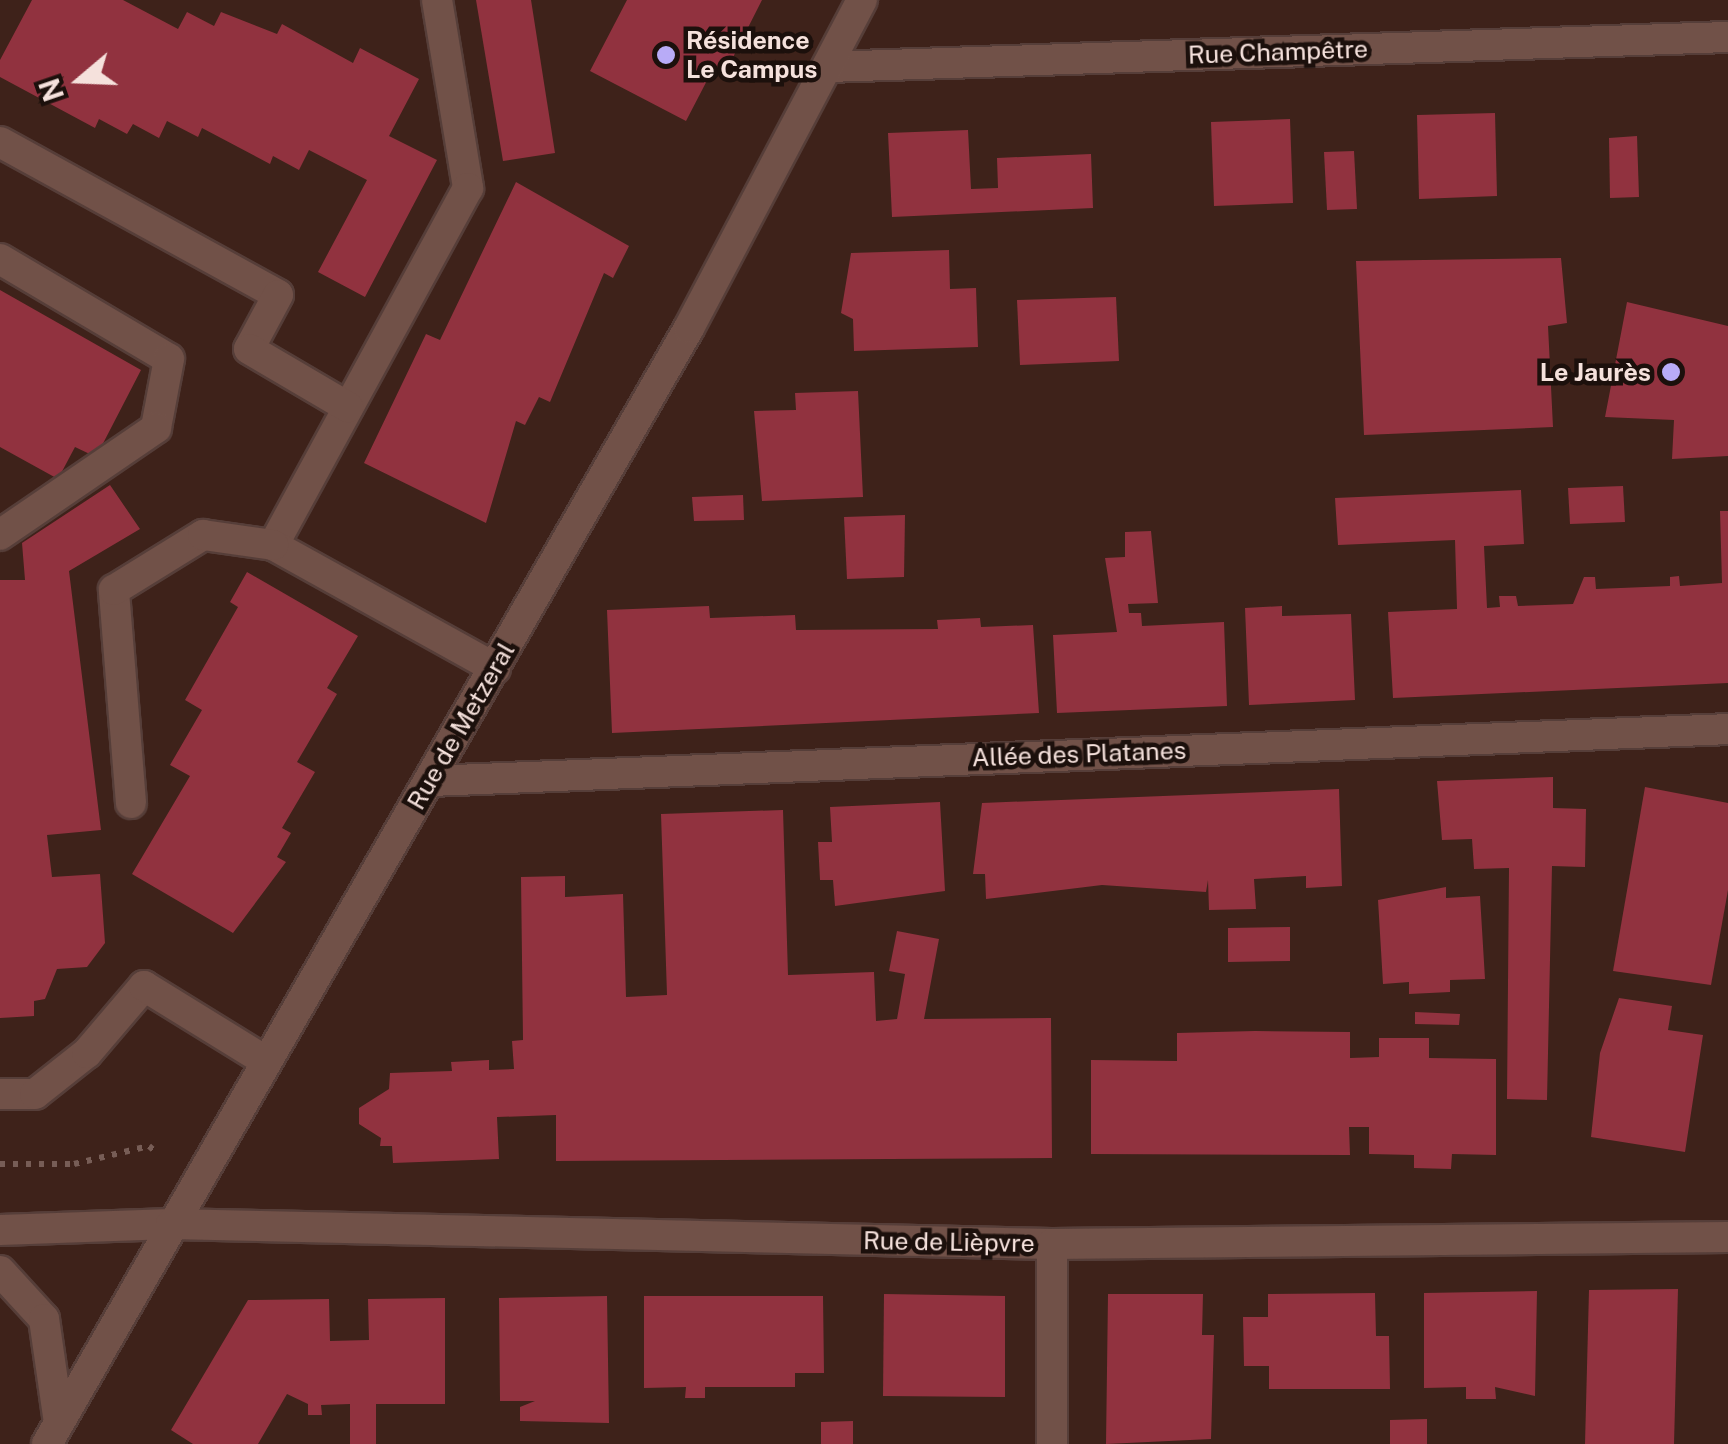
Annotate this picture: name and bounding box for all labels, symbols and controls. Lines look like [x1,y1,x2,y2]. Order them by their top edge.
place label: Résidence Le Campus [686,26,818,85]
north arrow [30,30,130,130]
street label: Rue Champêtre [1187,34,1369,70]
marker: Résidence Le Campus [655,44,677,66]
text: N [32,74,70,106]
place label: Le Jaurès [1540,357,1651,387]
marker: Le Jaurès [1660,361,1682,383]
street label: Rue de Metzeral [401,637,521,815]
street label: Allée des Platanes [971,735,1187,773]
street label: Rue de Lièpvre [863,1225,1035,1259]

